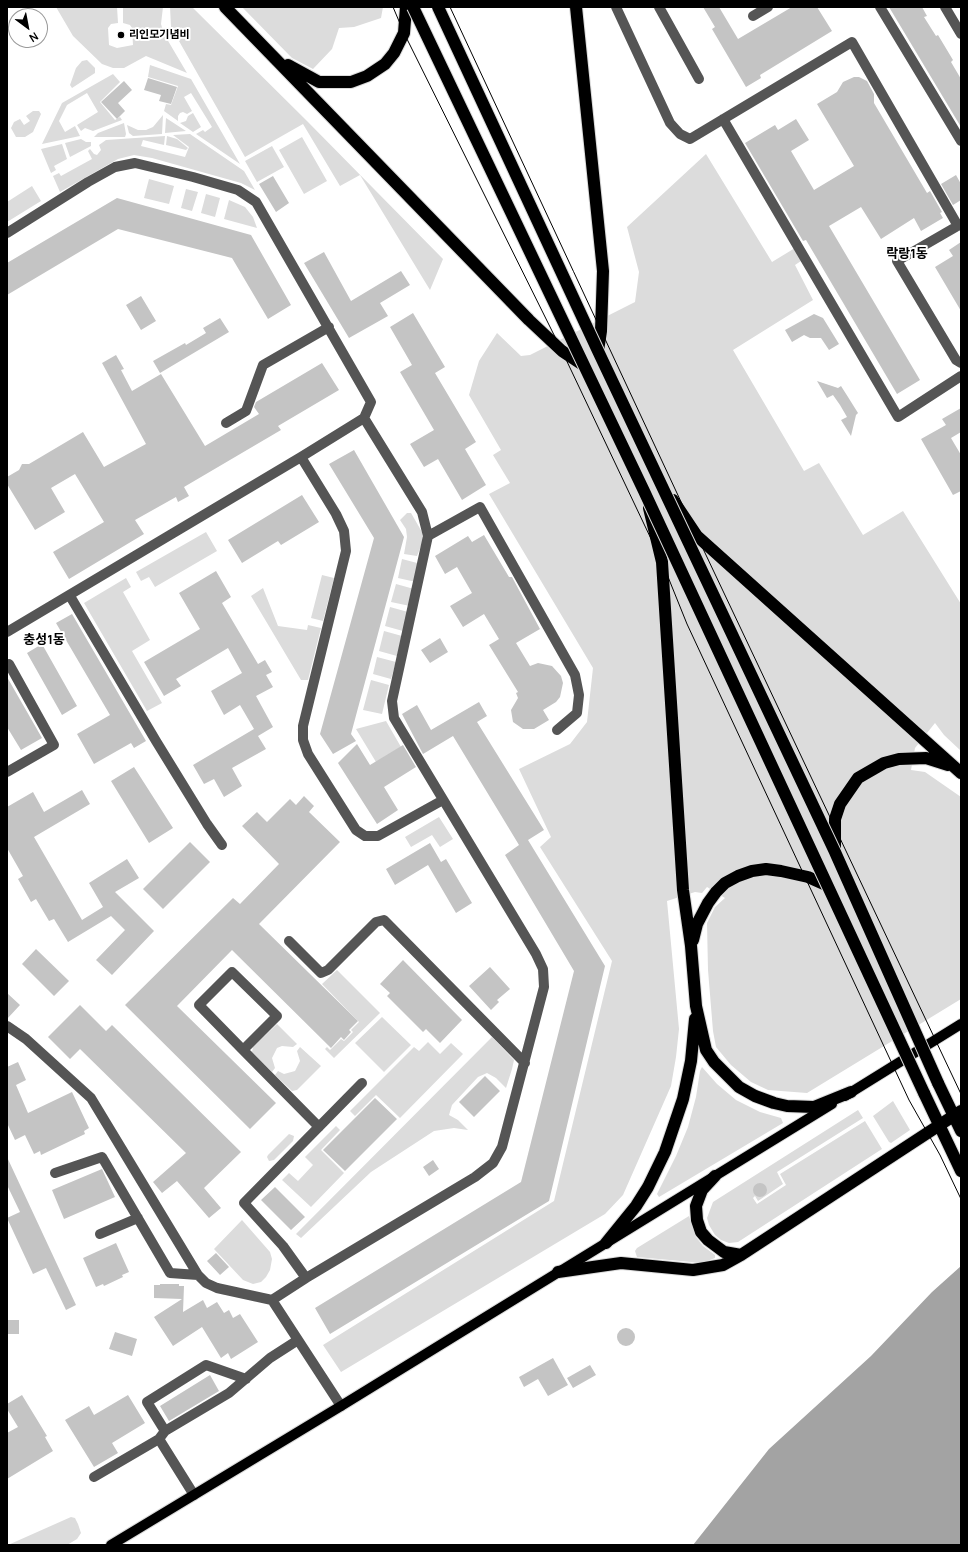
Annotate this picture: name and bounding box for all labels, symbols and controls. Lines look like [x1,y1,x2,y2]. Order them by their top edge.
north arrow [8,8,48,48]
place label: 리인모기념비 [129,28,190,42]
text: N [27,29,41,46]
marker: 리인모기념비 [116,30,126,40]
district label: 락랑1동 [886,246,928,262]
district label: 충성1동 [23,632,65,648]

